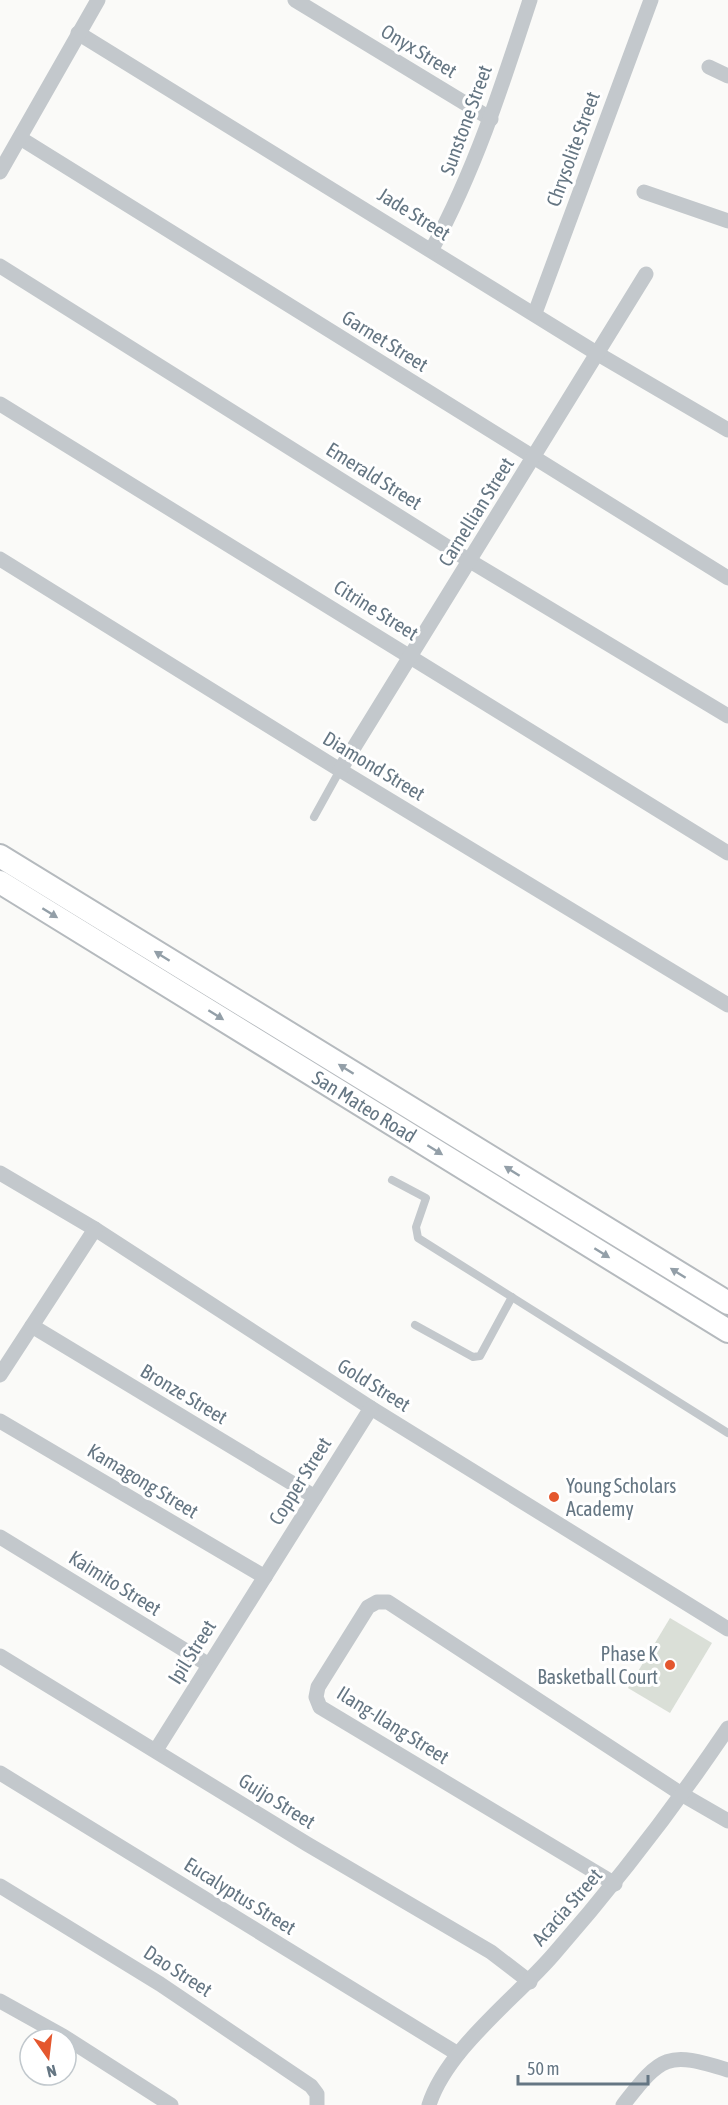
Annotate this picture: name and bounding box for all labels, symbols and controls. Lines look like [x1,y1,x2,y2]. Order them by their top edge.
street label: Onyx Street [377,19,462,82]
street label: Sunstone Street [435,62,496,178]
street label: Chrysolite Street [541,88,604,209]
street label: Jade Street [374,182,455,245]
street label: Garnet Street [338,305,433,376]
street label: Emerald Street [322,437,426,514]
street label: Carnellian Street [433,453,518,570]
street label: Citrine Street [330,575,423,645]
street label: Diamond Street [319,726,430,805]
one-way arrow [42,907,58,918]
one-way arrow [154,950,170,961]
one-way arrow [208,1010,224,1021]
one-way arrow [338,1063,354,1074]
street label: San Mateo Road [308,1066,421,1147]
one-way arrow [427,1145,444,1156]
one-way arrow [504,1165,520,1176]
one-way arrow [593,1247,610,1258]
one-way arrow [670,1267,686,1278]
street label: Gold Street [334,1353,415,1416]
street label: Bronze Street [137,1359,232,1429]
street label: Copper Street [264,1432,336,1529]
street label: Kamagong Street [84,1439,203,1523]
place label: Young Scholars Academy [566,1474,676,1520]
marker: Young Scholars Academy [547,1490,561,1504]
street label: Kaimito Street [65,1545,166,1620]
street label: Ipil Street [163,1615,220,1688]
place label: Phase K Basketball Court [537,1642,658,1688]
marker: Phase K Basketball Court [663,1658,677,1672]
street label: Ilang-Ilang Street [333,1681,454,1768]
street label: Guijo Street [235,1768,320,1833]
street label: Eucalyptus Street [180,1852,300,1939]
street label: Acacia Street [527,1863,606,1950]
street label: Dao Street [140,1940,217,2001]
north arrow [18,2027,78,2087]
scale bar [518,2048,648,2086]
text: 50 m [527,2058,559,2079]
text: N [45,2062,58,2081]

